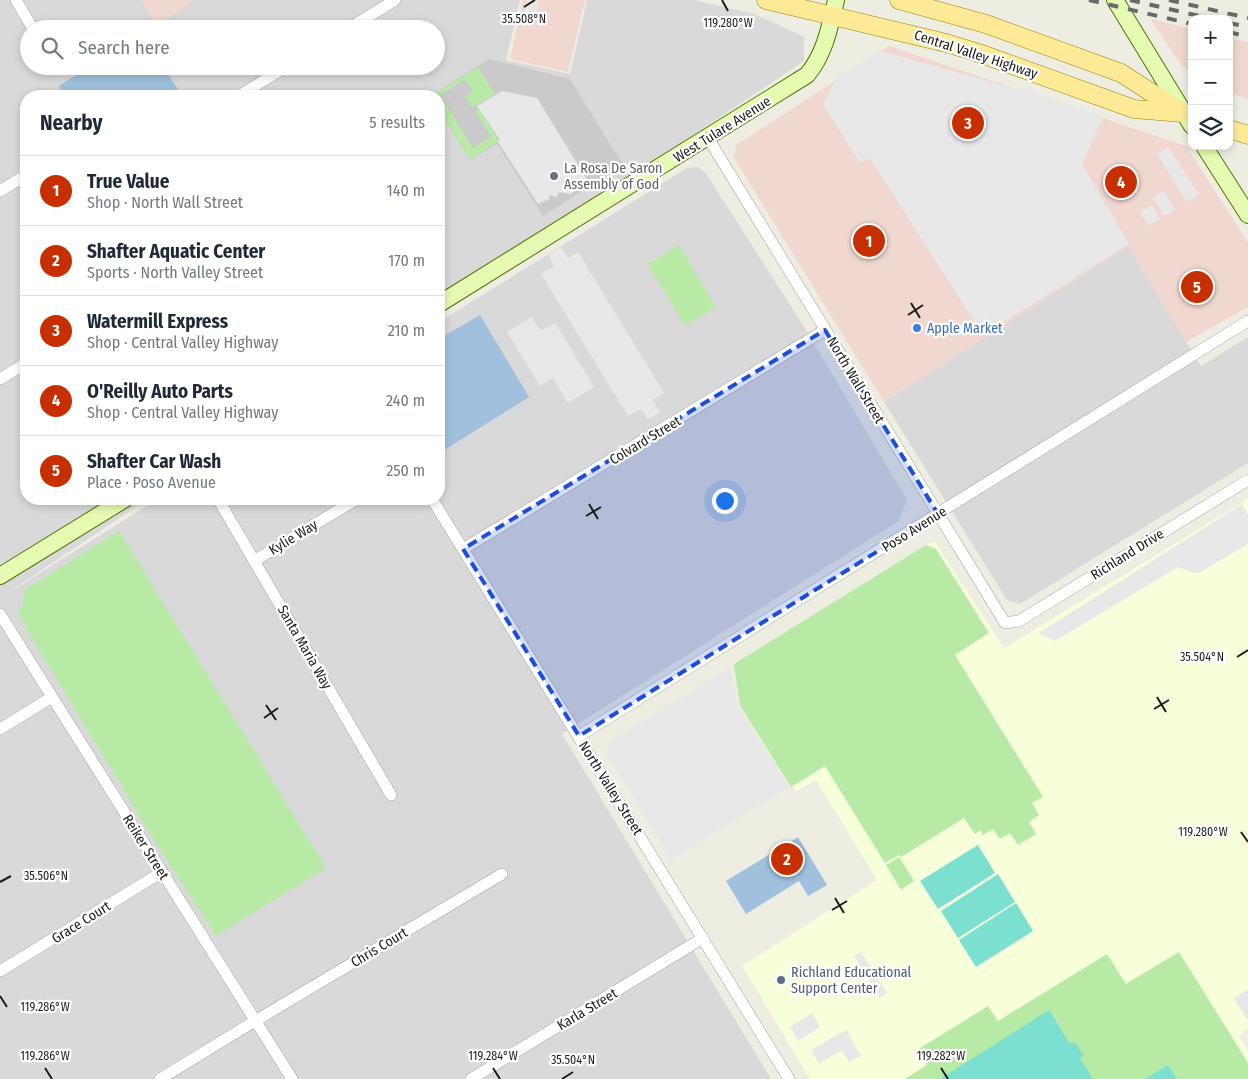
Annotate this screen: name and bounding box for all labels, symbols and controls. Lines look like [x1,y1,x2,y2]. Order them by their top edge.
text: 35.508°N [502,12,546,26]
map controls [1188,15,1233,150]
button: + [1188,15,1233,60]
text: 119.280°W [703,16,753,30]
search box [20,20,445,75]
street label: Central Valley Highway [912,27,1040,83]
icon: search [38,34,66,62]
text: Search here [78,36,170,59]
button: − [1188,60,1233,105]
street label: West Tulare Avenue [670,93,774,166]
pin: 3 [952,104,984,142]
button: layers [1188,105,1233,150]
text: Nearby [40,110,102,136]
text: 5 results [369,113,425,132]
place label: La Rosa De Saron Assembly of God [564,160,662,193]
pin: 4 [1105,163,1137,201]
text: True Value [87,170,169,193]
marker: La Rosa De Saron Assembly of God [548,170,560,182]
text: 1 [53,181,59,200]
text: 140 m [387,181,425,200]
text: Shop · North Wall Street [87,193,243,212]
pin: 1 [853,222,885,260]
text: Shafter Aquatic Center [87,240,265,263]
text: 2 [52,251,60,270]
text: 170 m [388,251,425,270]
text: Sports · North Valley Street [87,263,263,282]
pin: 5 [1181,268,1213,306]
text: Watermill Express [87,310,228,333]
place label: Apple Market [927,320,1003,337]
text: 3 [52,321,60,340]
text: 210 m [388,321,425,340]
marker: Apple Market [911,322,923,334]
text: Shop · Central Valley Highway [87,333,278,352]
street label: North Wall Street [823,334,888,427]
text: O'Reilly Auto Parts [87,380,233,403]
text: 4 [52,391,60,410]
text: 240 m [386,391,425,410]
text: Shop · Central Valley Highway [87,403,278,422]
street label: Colvard Street [606,412,684,468]
text: Shafter Car Wash [87,450,221,473]
text: 5 [52,461,60,480]
text: 250 m [386,461,425,480]
text: Place · Poso Avenue [87,473,216,492]
your location [712,488,738,514]
street label: Poso Avenue [879,503,950,556]
street label: Kylie Way [266,516,321,559]
street label: Richland Drive [1088,525,1167,584]
street label: Santa Maria Way [274,602,336,693]
text: 35.504°N [1180,650,1224,664]
street label: North Valley Street [575,738,646,839]
street label: Reiker Street [119,811,173,883]
text: 119.280°W [1178,825,1228,839]
pin: 2 [771,840,803,878]
text: 35.506°N [24,869,68,883]
street label: Grace Court [49,897,114,947]
street label: Chris Court [348,924,411,971]
place label: Richland Educational Support Center [791,964,912,997]
marker: Richland Educational Support Center [775,974,787,986]
street label: Karla Street [554,985,621,1034]
text: 119.286°W [20,1000,70,1014]
text: 119.286°W [20,1049,70,1063]
text: 119.284°W [468,1049,518,1063]
text: 119.282°W [917,1049,965,1063]
text: 35.504°N [551,1053,595,1067]

